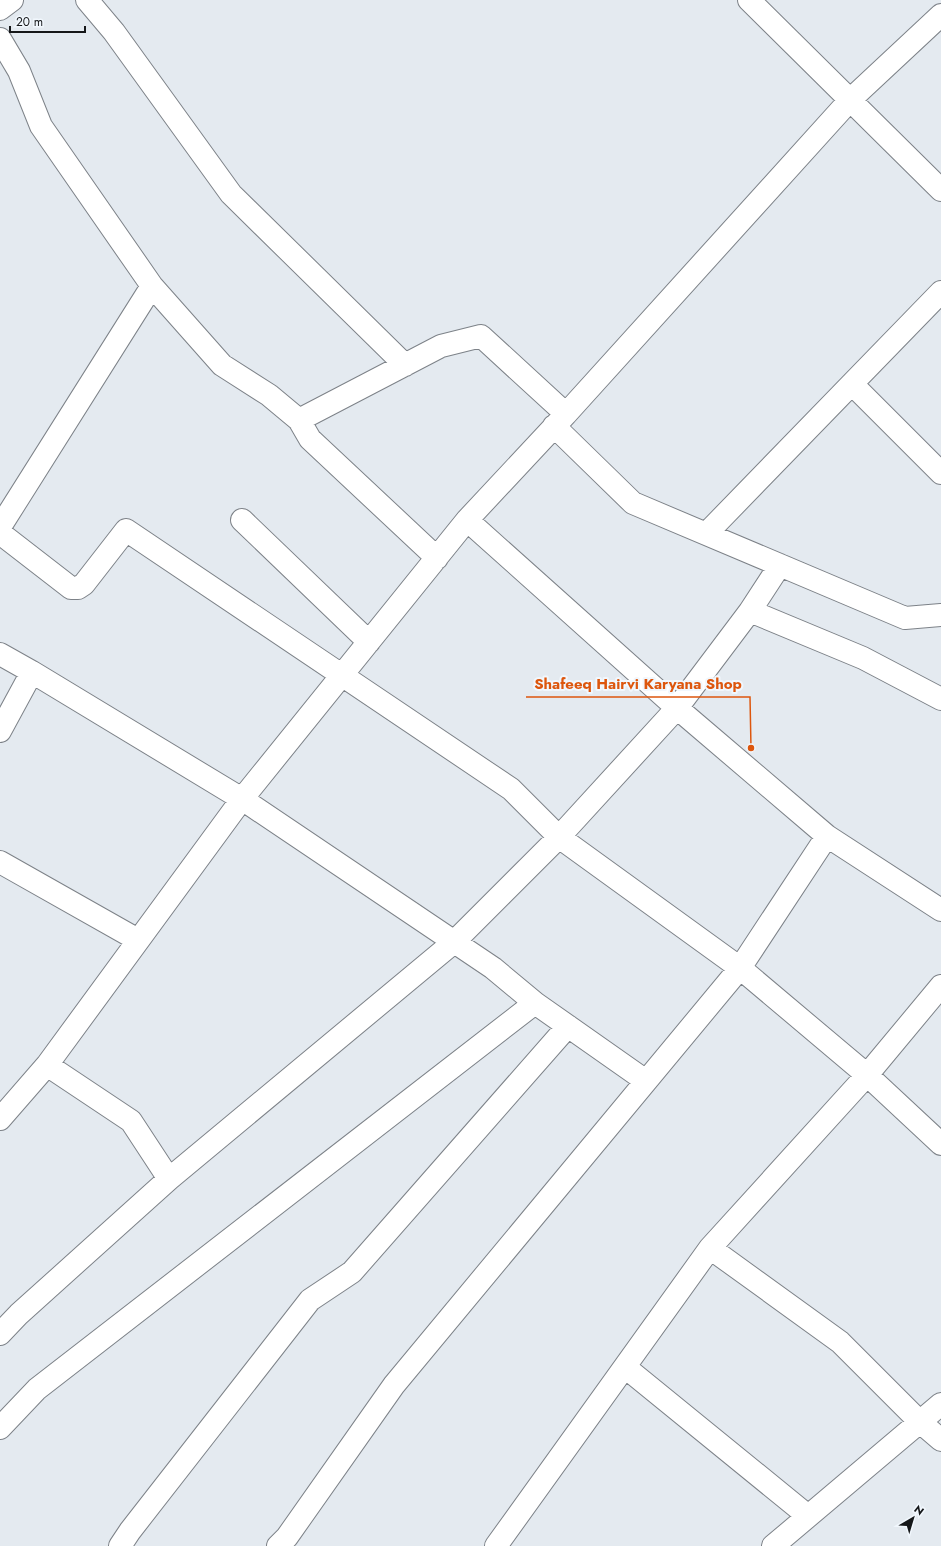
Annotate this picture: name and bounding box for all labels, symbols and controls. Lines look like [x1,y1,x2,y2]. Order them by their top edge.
scale bar [10,8,85,34]
text: 20 m [16,13,43,31]
callout: Shafeeq Hairvi Karyana Shop [526,670,750,697]
text: Shafeeq Hairvi Karyana Shop [534,673,742,695]
north arrow [893,1498,933,1538]
text: N [911,1501,928,1519]

